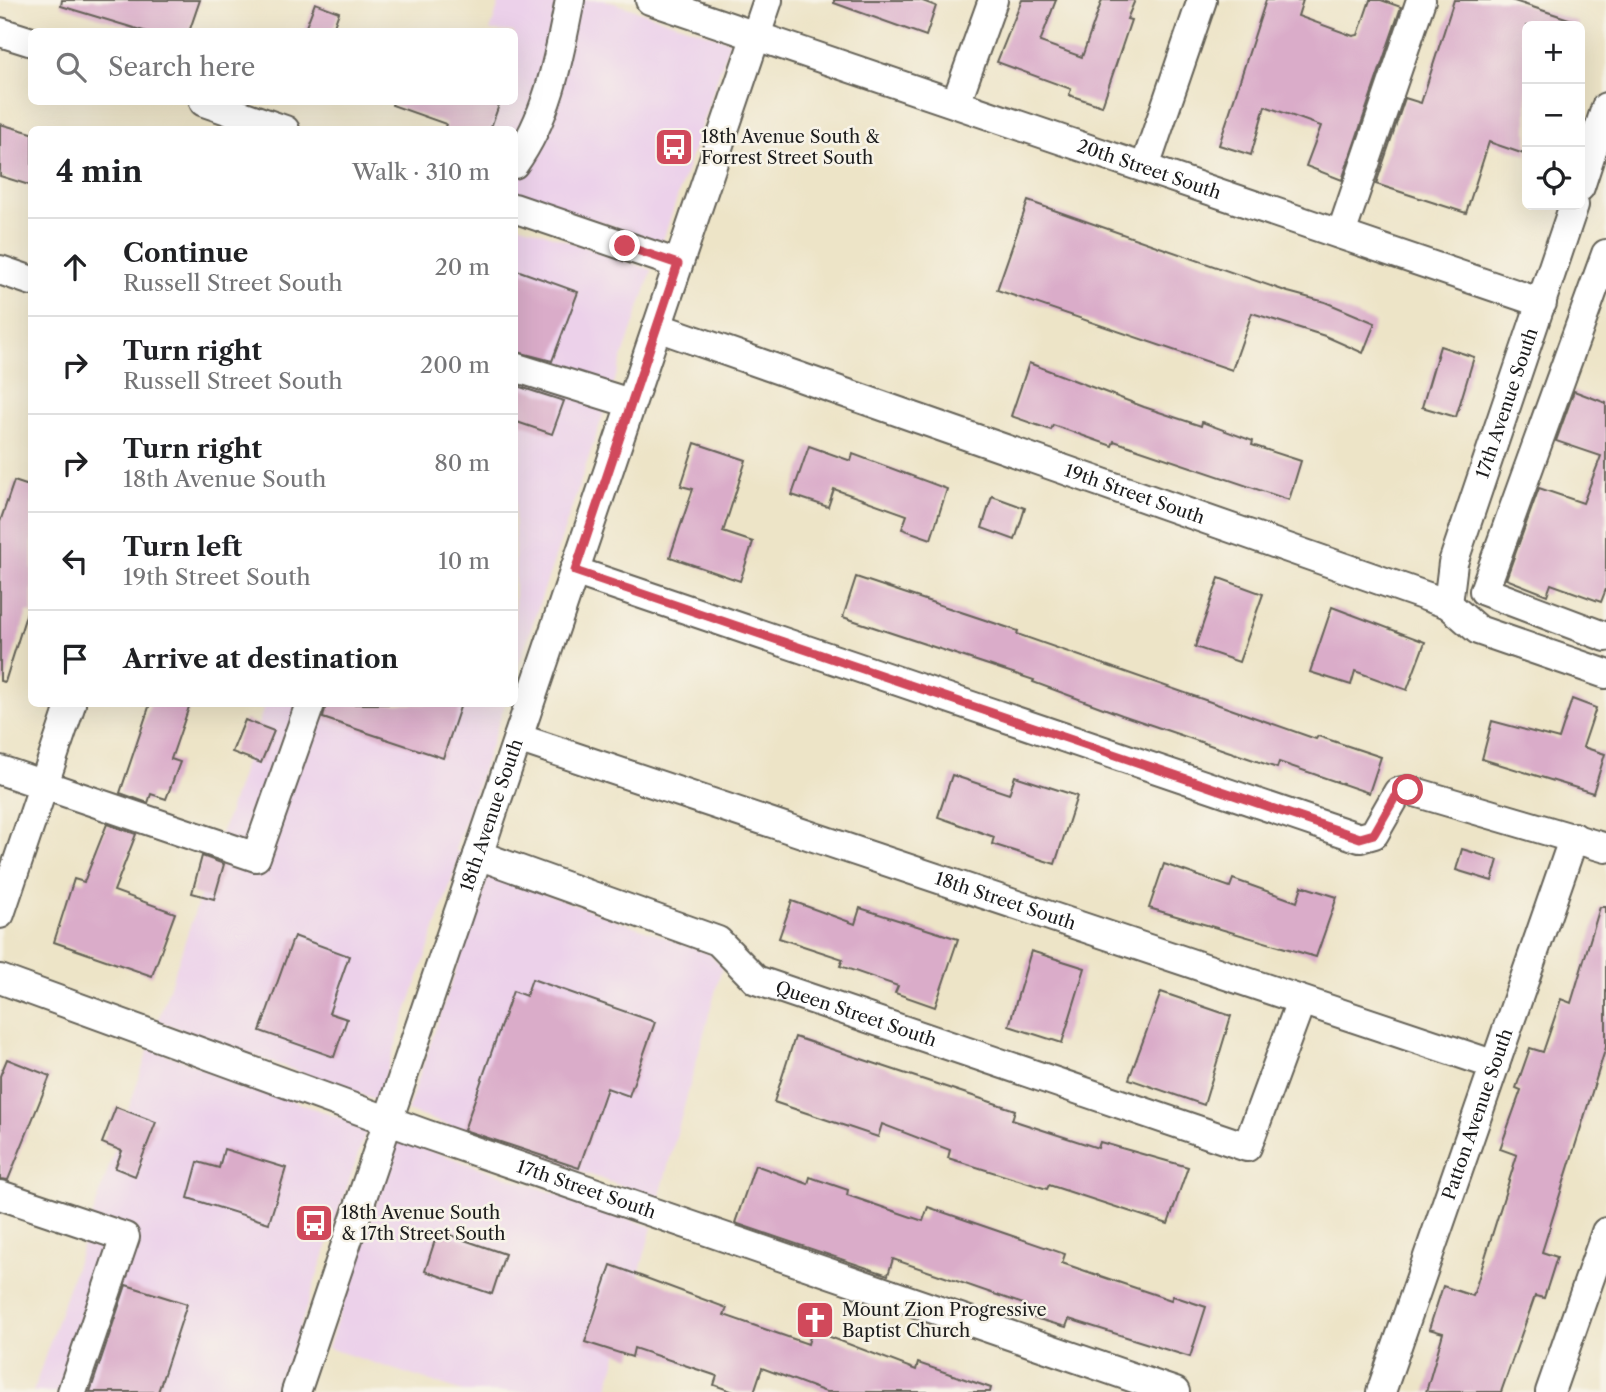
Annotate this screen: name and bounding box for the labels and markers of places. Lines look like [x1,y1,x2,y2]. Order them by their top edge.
bus stop icon: 18th Avenue South & Forrest Street South [653,126,695,168]
place label: 18th Avenue South & Forrest Street South [701,126,880,169]
bus stop icon: 18th Avenue South & 17th Street South [293,1202,335,1244]
place label: 18th Avenue South & 17th Street South [341,1202,506,1245]
church icon: Mount Zion Progressive Baptist Church [794,1299,836,1341]
place label: Mount Zion Progressive Baptist Church [842,1299,1047,1342]

